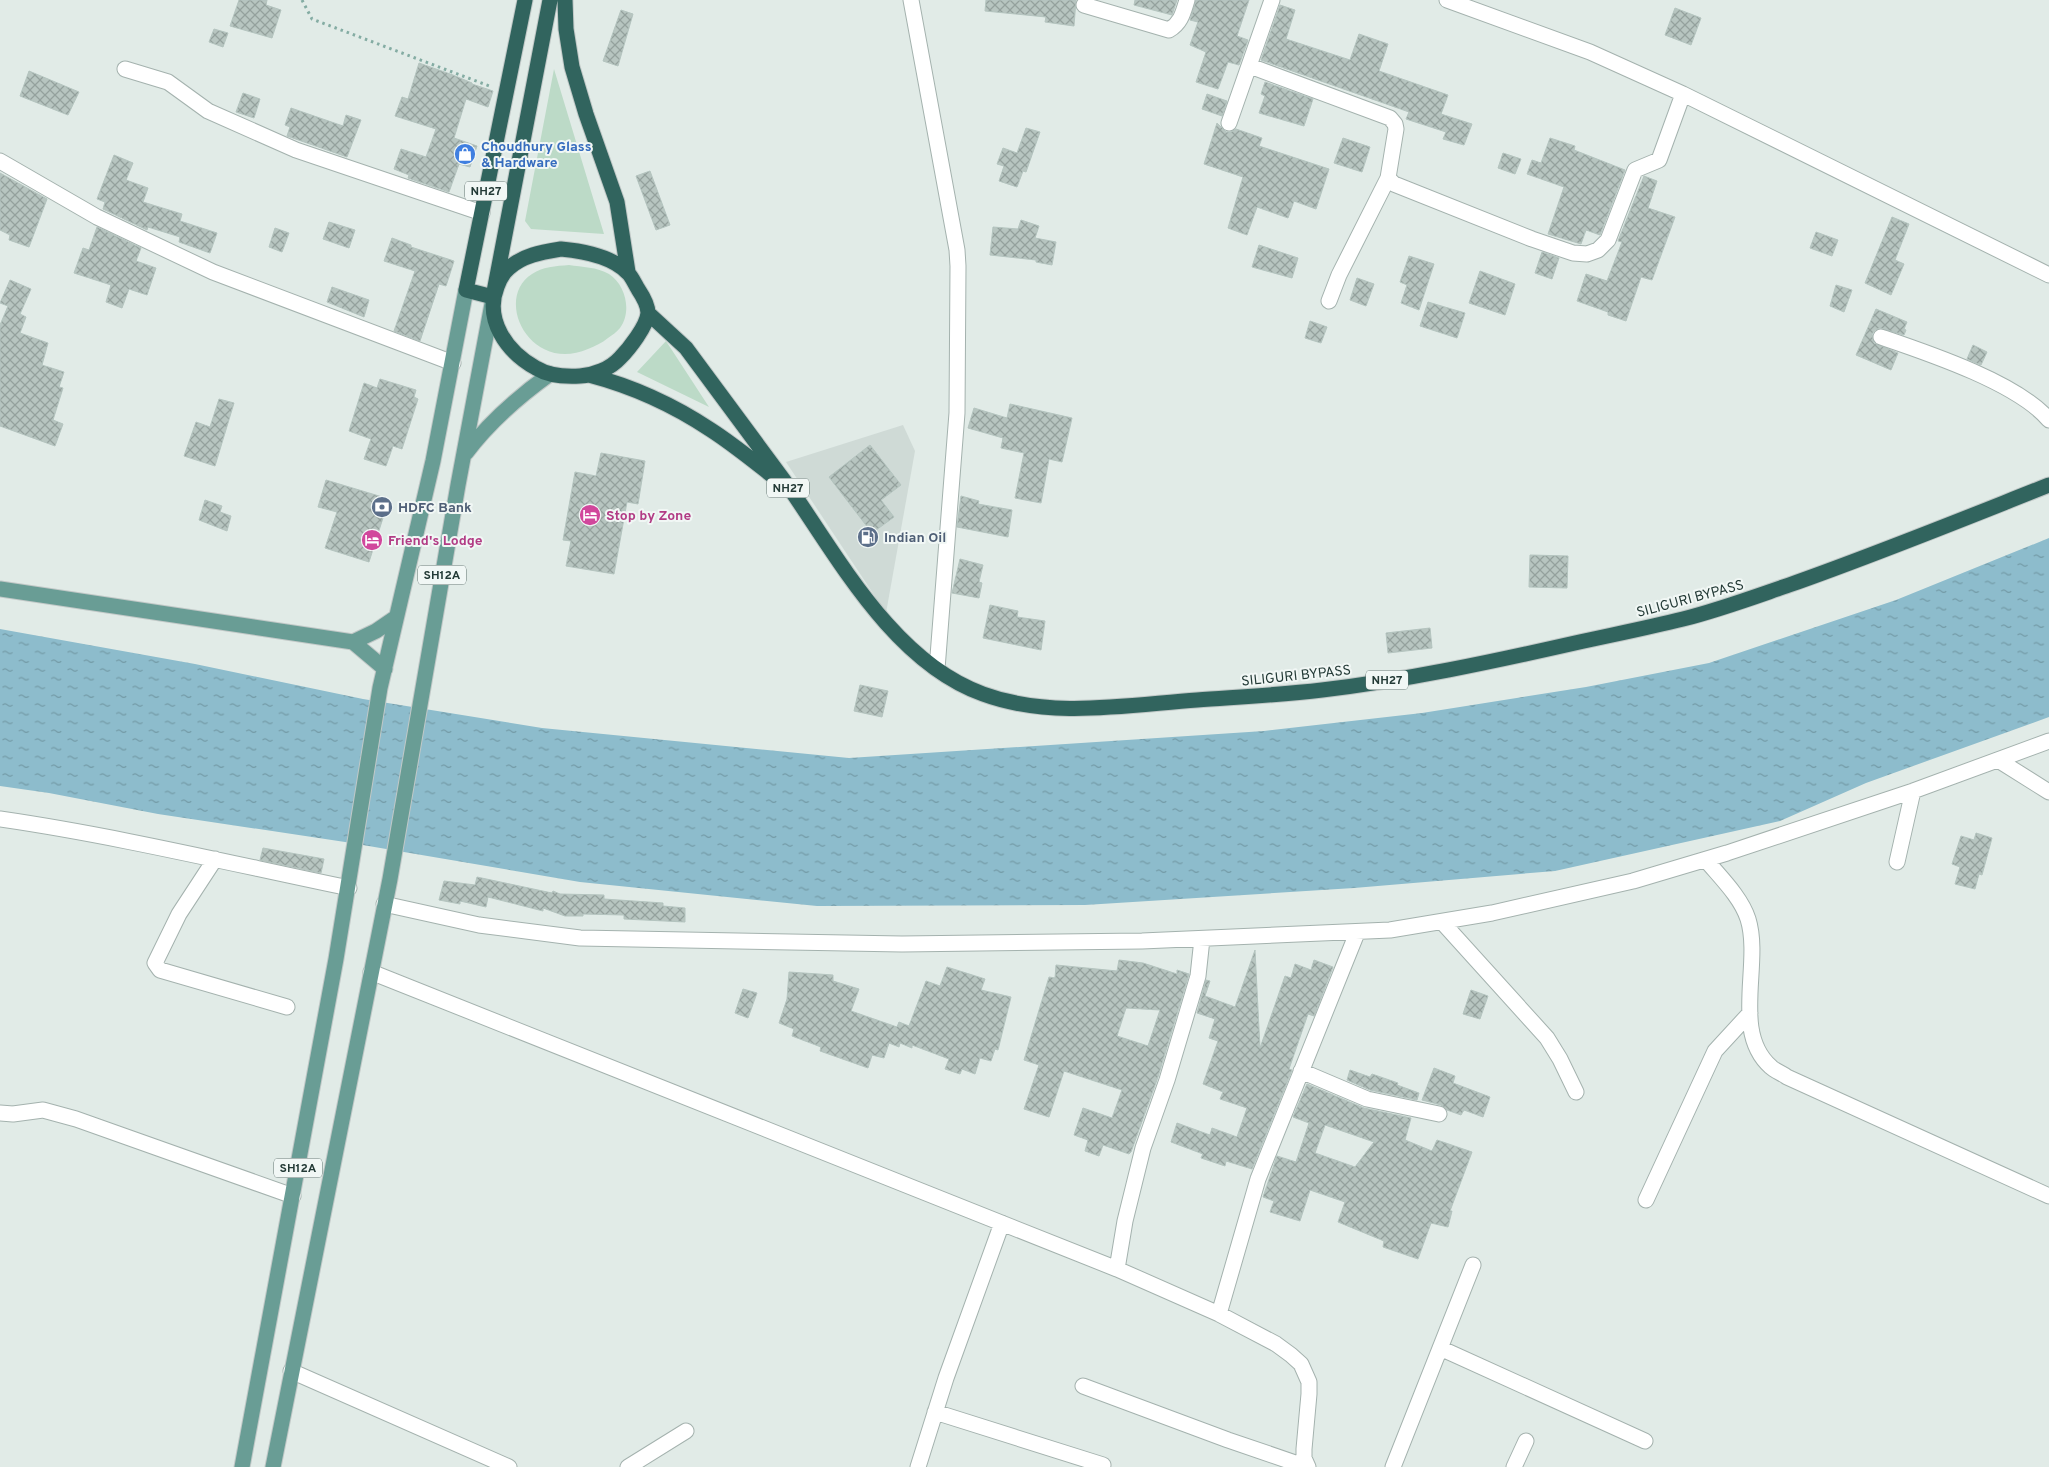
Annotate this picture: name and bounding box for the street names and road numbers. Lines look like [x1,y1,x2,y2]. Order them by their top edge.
road number: NH27 [465,182,507,200]
road number: NH27 [767,478,809,498]
road number: SH12A [418,566,466,584]
street label: SILIGURI BYPASS [1635,577,1746,622]
street label: SILIGURI BYPASS [1240,662,1352,691]
road number: NH27 [1366,670,1408,690]
road number: SH12A [274,1158,322,1178]

